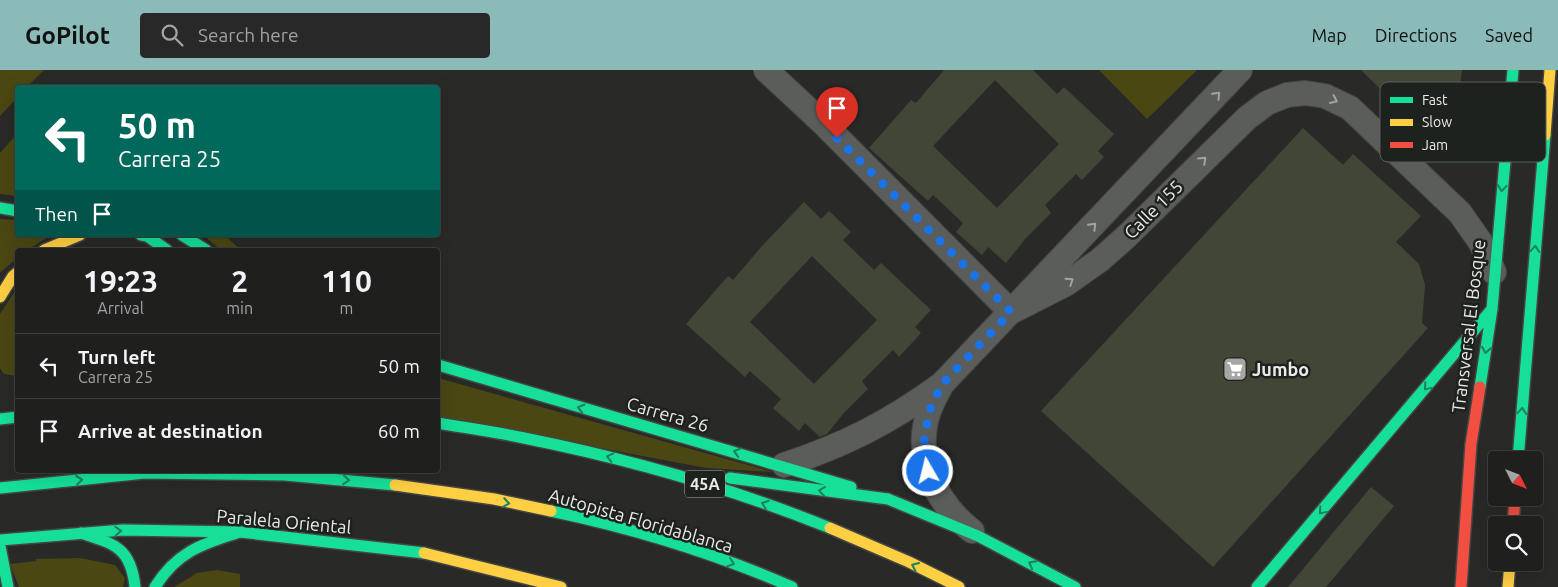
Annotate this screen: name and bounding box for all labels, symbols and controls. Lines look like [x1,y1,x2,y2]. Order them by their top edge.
search box [140,13,490,58]
icon: search [158,21,186,49]
text: GoPilot [25,22,110,49]
text: Search here [198,24,298,46]
text: Map [1311,25,1347,45]
text: Directions [1375,25,1457,45]
text: Saved [1485,25,1533,45]
legend [1380,82,1546,162]
pin [816,87,858,138]
one-way arrow [1211,91,1220,100]
text: Fast [1422,92,1448,108]
icon: arrive [823,94,851,122]
one-way arrow [1329,94,1338,104]
icon: left [35,105,100,170]
text: 50 m [118,105,196,145]
text: Slow [1422,114,1452,130]
text: Jam [1422,137,1448,153]
text: Carrera 25 [118,146,221,171]
one-way arrow [1197,157,1206,166]
street label: Calle 155 [1120,176,1186,242]
one-way arrow [1496,185,1507,193]
icon: arrive [88,200,116,228]
text: Then [35,203,78,225]
one-way arrow [1087,222,1096,231]
street label: Transversal El Bosque [1447,238,1489,414]
one-way arrow [1529,245,1540,253]
text: 19:23 [83,264,158,298]
text: 2 [231,264,248,298]
text: 110 [321,264,372,298]
one-way arrow [1064,278,1073,287]
text: Arrival [97,299,144,317]
text: min [226,299,253,317]
text: m [340,299,353,317]
one-way arrow [1481,345,1491,354]
text: Turn left [78,346,156,368]
icon: left [35,352,63,380]
text: 50 m [378,355,420,377]
supermarket icon: Jumbo [1222,356,1248,382]
place label: Jumbo [1252,359,1309,379]
text: Carrera 25 [78,368,153,386]
one-way arrow [1423,381,1432,390]
street label: Carrera 26 [625,393,711,435]
one-way arrow [576,403,585,414]
one-way arrow [1516,407,1527,415]
icon: arrive [35,417,63,445]
text: Arrive at destination [78,420,263,442]
text: 60 m [378,420,420,442]
position arrow [901,444,953,496]
one-way arrow [734,447,742,457]
north arrow [1488,451,1542,506]
map controls [1488,451,1543,571]
one-way arrow [605,452,614,463]
road number: 45A [685,470,725,498]
one-way arrow [342,474,350,485]
one-way arrow [75,475,83,486]
street label: Autopista Floridablanca [547,484,735,556]
one-way arrow [818,486,826,497]
one-way arrow [502,498,511,508]
one-way arrow [761,500,770,510]
street label: Paralela Oriental [216,505,352,537]
one-way arrow [1318,505,1327,514]
button: search [1488,516,1543,571]
one-way arrow [114,525,122,536]
one-way arrow [726,557,734,567]
one-way arrow [1028,560,1037,570]
one-way arrow [911,561,920,572]

